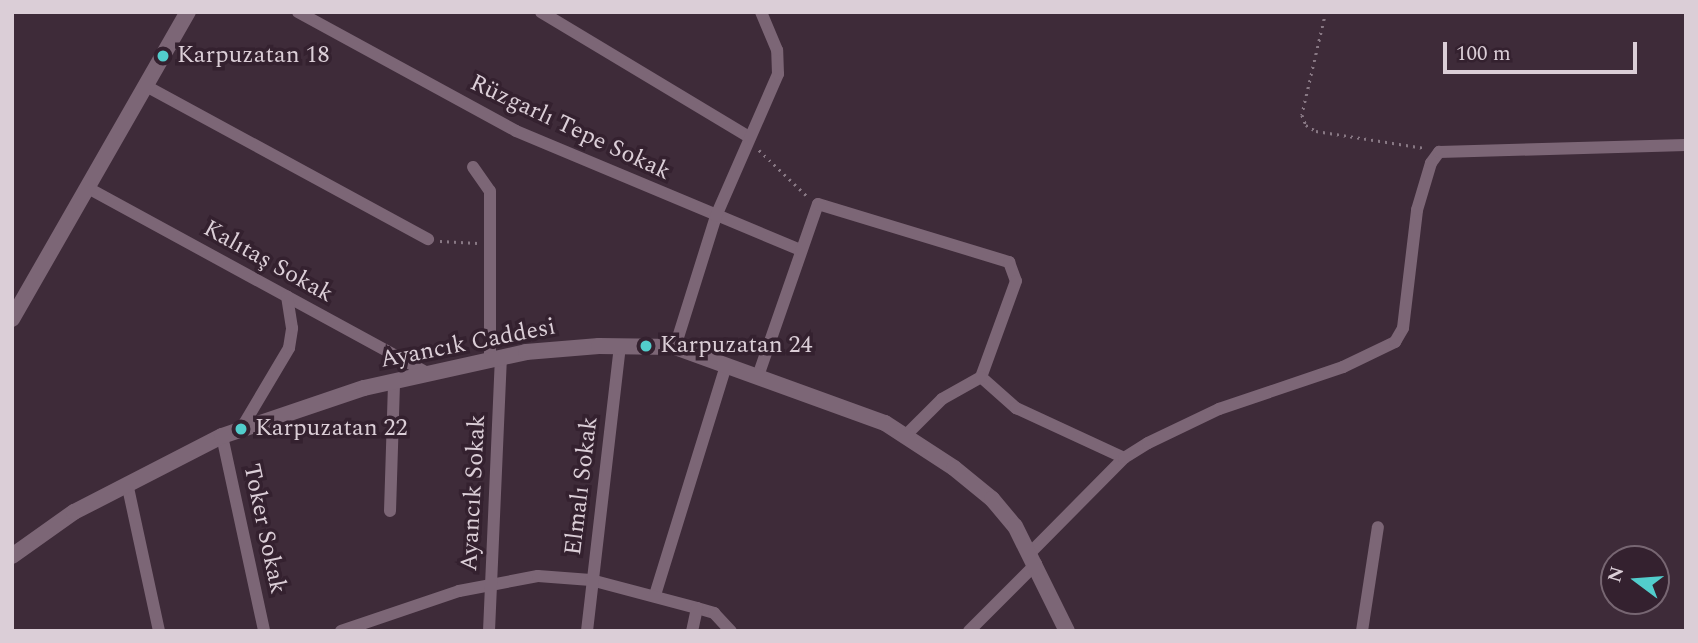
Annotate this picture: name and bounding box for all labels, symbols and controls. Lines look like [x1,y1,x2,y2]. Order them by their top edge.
scale bar [1446,28,1640,72]
text: 100 m [1456,38,1511,70]
place label: Karpuzatan 18 [177,42,330,70]
marker: Karpuzatan 18 [155,48,171,64]
street label: Rüzgarlı Tepe Sokak [465,69,675,187]
street label: Kalıtaş Sokak [198,215,338,309]
street label: Ayancık Caddesi [378,313,558,375]
place label: Karpuzatan 24 [660,332,813,360]
marker: Karpuzatan 24 [638,338,654,354]
street label: Ayancık Sokak [456,414,492,572]
place label: Karpuzatan 22 [255,415,408,443]
street label: Elmalı Sokak [559,415,605,557]
marker: Karpuzatan 22 [233,421,249,437]
street label: Toker Sokak [236,461,292,597]
north arrow [1600,545,1670,615]
text: N [1600,563,1632,586]

